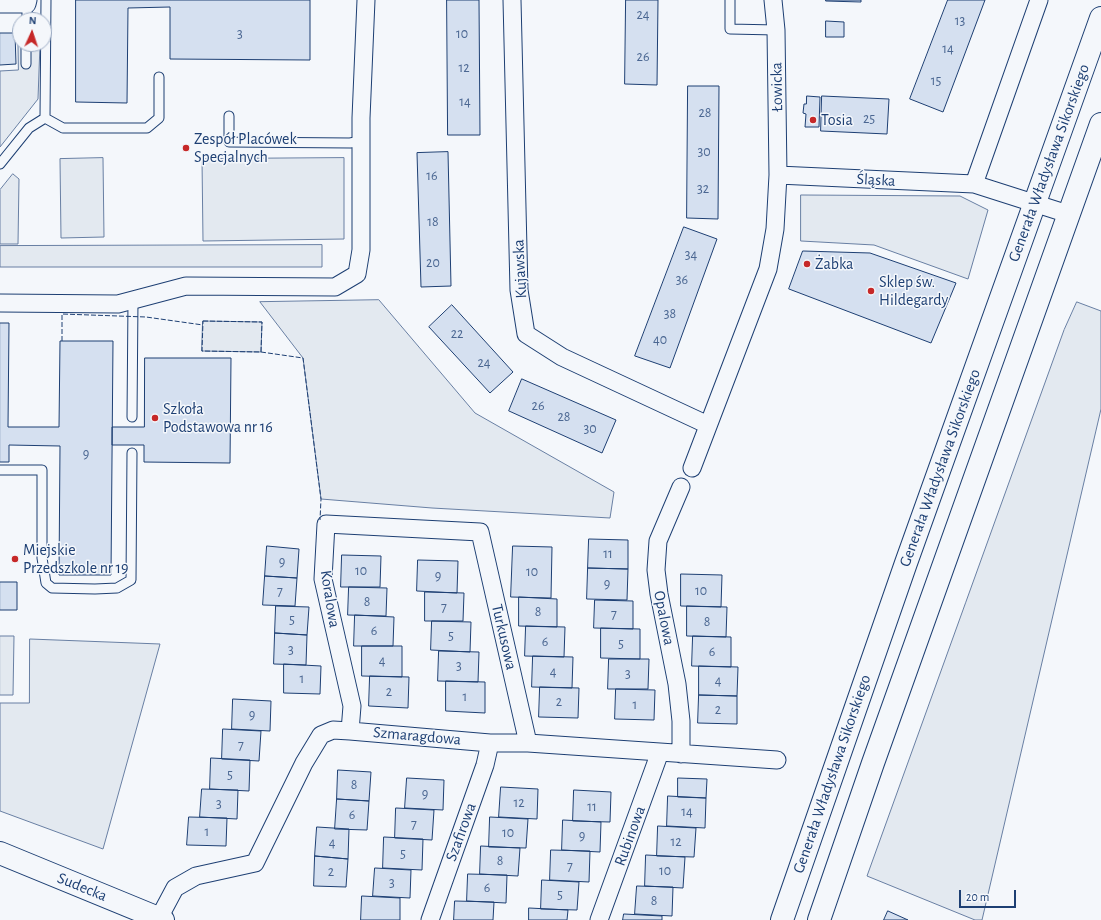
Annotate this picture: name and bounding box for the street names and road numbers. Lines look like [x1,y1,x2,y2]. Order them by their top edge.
street label: Łowicka [767,62,787,112]
street label: Generała Władysława Sikorskiego [1004,62,1094,264]
street label: Śląska [856,169,896,191]
street label: Kujawska [509,239,531,299]
street label: Generała Władysława Sikorskiego [895,367,985,569]
street label: Koralowa [316,569,344,629]
street label: Opalowa [649,589,679,647]
street label: Turkusowa [487,602,521,672]
street label: Generała Władysława Sikorskiego [789,672,875,876]
street label: Szmaragdowa [372,723,462,749]
street label: Szafirowa [442,800,480,864]
street label: Rubinowa [610,803,650,869]
street label: Sudecka [54,868,110,906]

